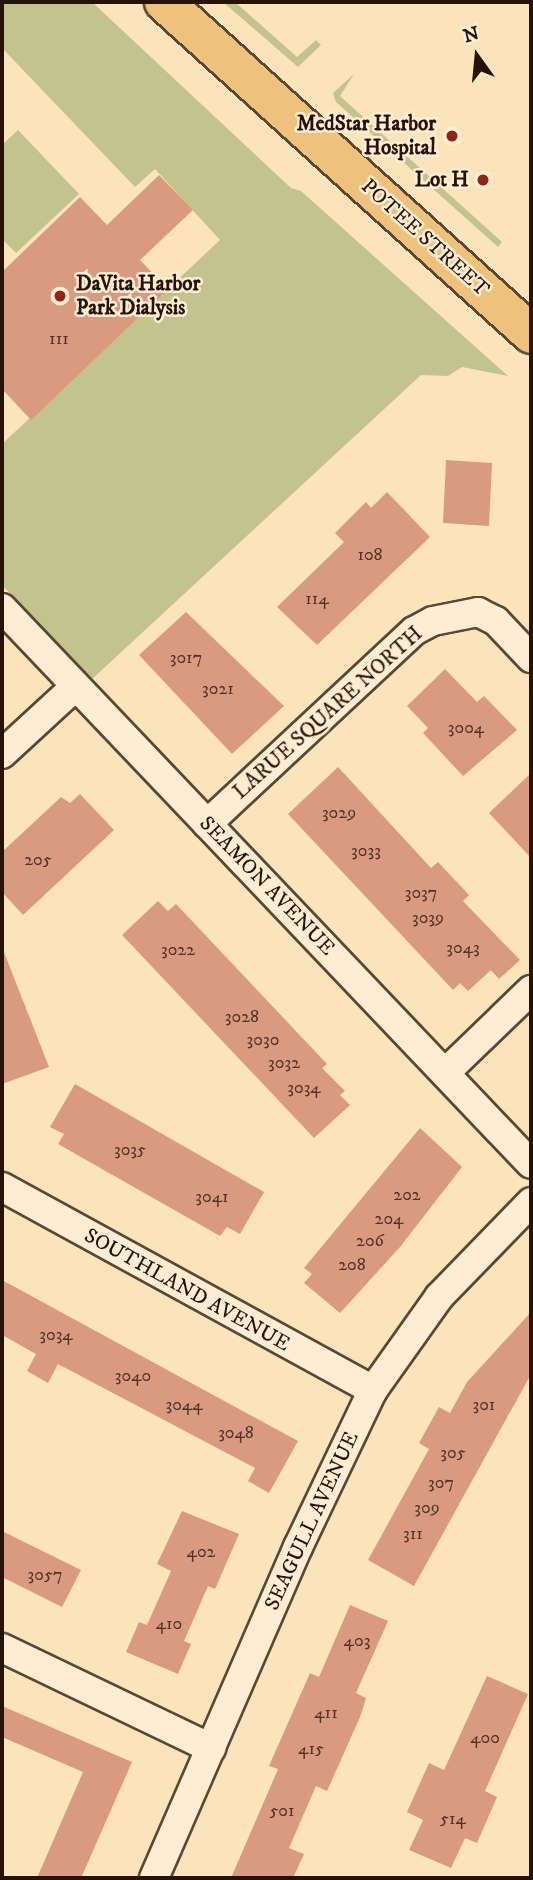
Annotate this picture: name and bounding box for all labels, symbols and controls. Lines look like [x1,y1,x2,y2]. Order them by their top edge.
north arrow [442,21,512,91]
text: N [461,22,482,48]
place label: MedStar Harbor Hospital [297,111,436,161]
marker: MedStar Harbor Hospital [442,126,462,146]
place label: Lot H [415,167,469,193]
marker: Lot H [475,172,491,188]
street label: POTEE STREET [356,174,494,302]
place label: DaVita Harbor Park Dialysis [76,271,200,321]
marker: DaVita Harbor Park Dialysis [50,286,70,306]
house number: 111 [49,328,69,350]
house number: 108 [357,544,383,566]
house number: 114 [305,588,329,610]
street label: LARUE SQUARE NORTH [228,621,428,805]
house number: 3017 [170,647,202,669]
house number: 3021 [202,678,234,700]
house number: 3004 [448,717,484,739]
house number: 3029 [322,802,356,824]
street label: SEAMON AVENUE [194,811,340,961]
house number: 3033 [351,840,381,862]
house number: 205 [24,849,52,871]
house number: 3037 [405,882,437,904]
house number: 3039 [412,907,444,929]
house number: 3043 [446,937,480,959]
house number: 3022 [161,939,195,961]
house number: 3028 [225,1006,259,1028]
house number: 3030 [247,1029,279,1051]
house number: 3032 [268,1052,300,1074]
house number: 3034 [287,1077,321,1099]
house number: 3035 [114,1139,146,1161]
house number: 202 [393,1184,421,1206]
house number: 3041 [195,1186,229,1208]
house number: 204 [375,1208,403,1230]
street label: SOUTHLAND AVENUE [80,1223,294,1357]
house number: 206 [356,1230,384,1252]
house number: 208 [338,1254,366,1276]
house number: 3034 [39,1324,73,1346]
house number: 3040 [115,1365,151,1387]
house number: 3044 [165,1394,203,1416]
house number: 301 [473,1394,495,1416]
house number: 3048 [218,1422,254,1444]
street label: SEAGULL AVENUE [260,1428,364,1614]
house number: 305 [440,1442,466,1464]
house number: 307 [428,1472,454,1494]
house number: 309 [414,1497,440,1519]
house number: 311 [403,1523,423,1545]
house number: 402 [187,1541,215,1563]
house number: 3057 [28,1564,62,1586]
house number: 410 [156,1613,182,1635]
house number: 403 [344,1630,370,1652]
house number: 411 [314,1702,338,1724]
house number: 400 [470,1727,500,1749]
house number: 415 [298,1738,324,1760]
house number: 501 [269,1800,295,1822]
house number: 514 [440,1808,466,1830]

